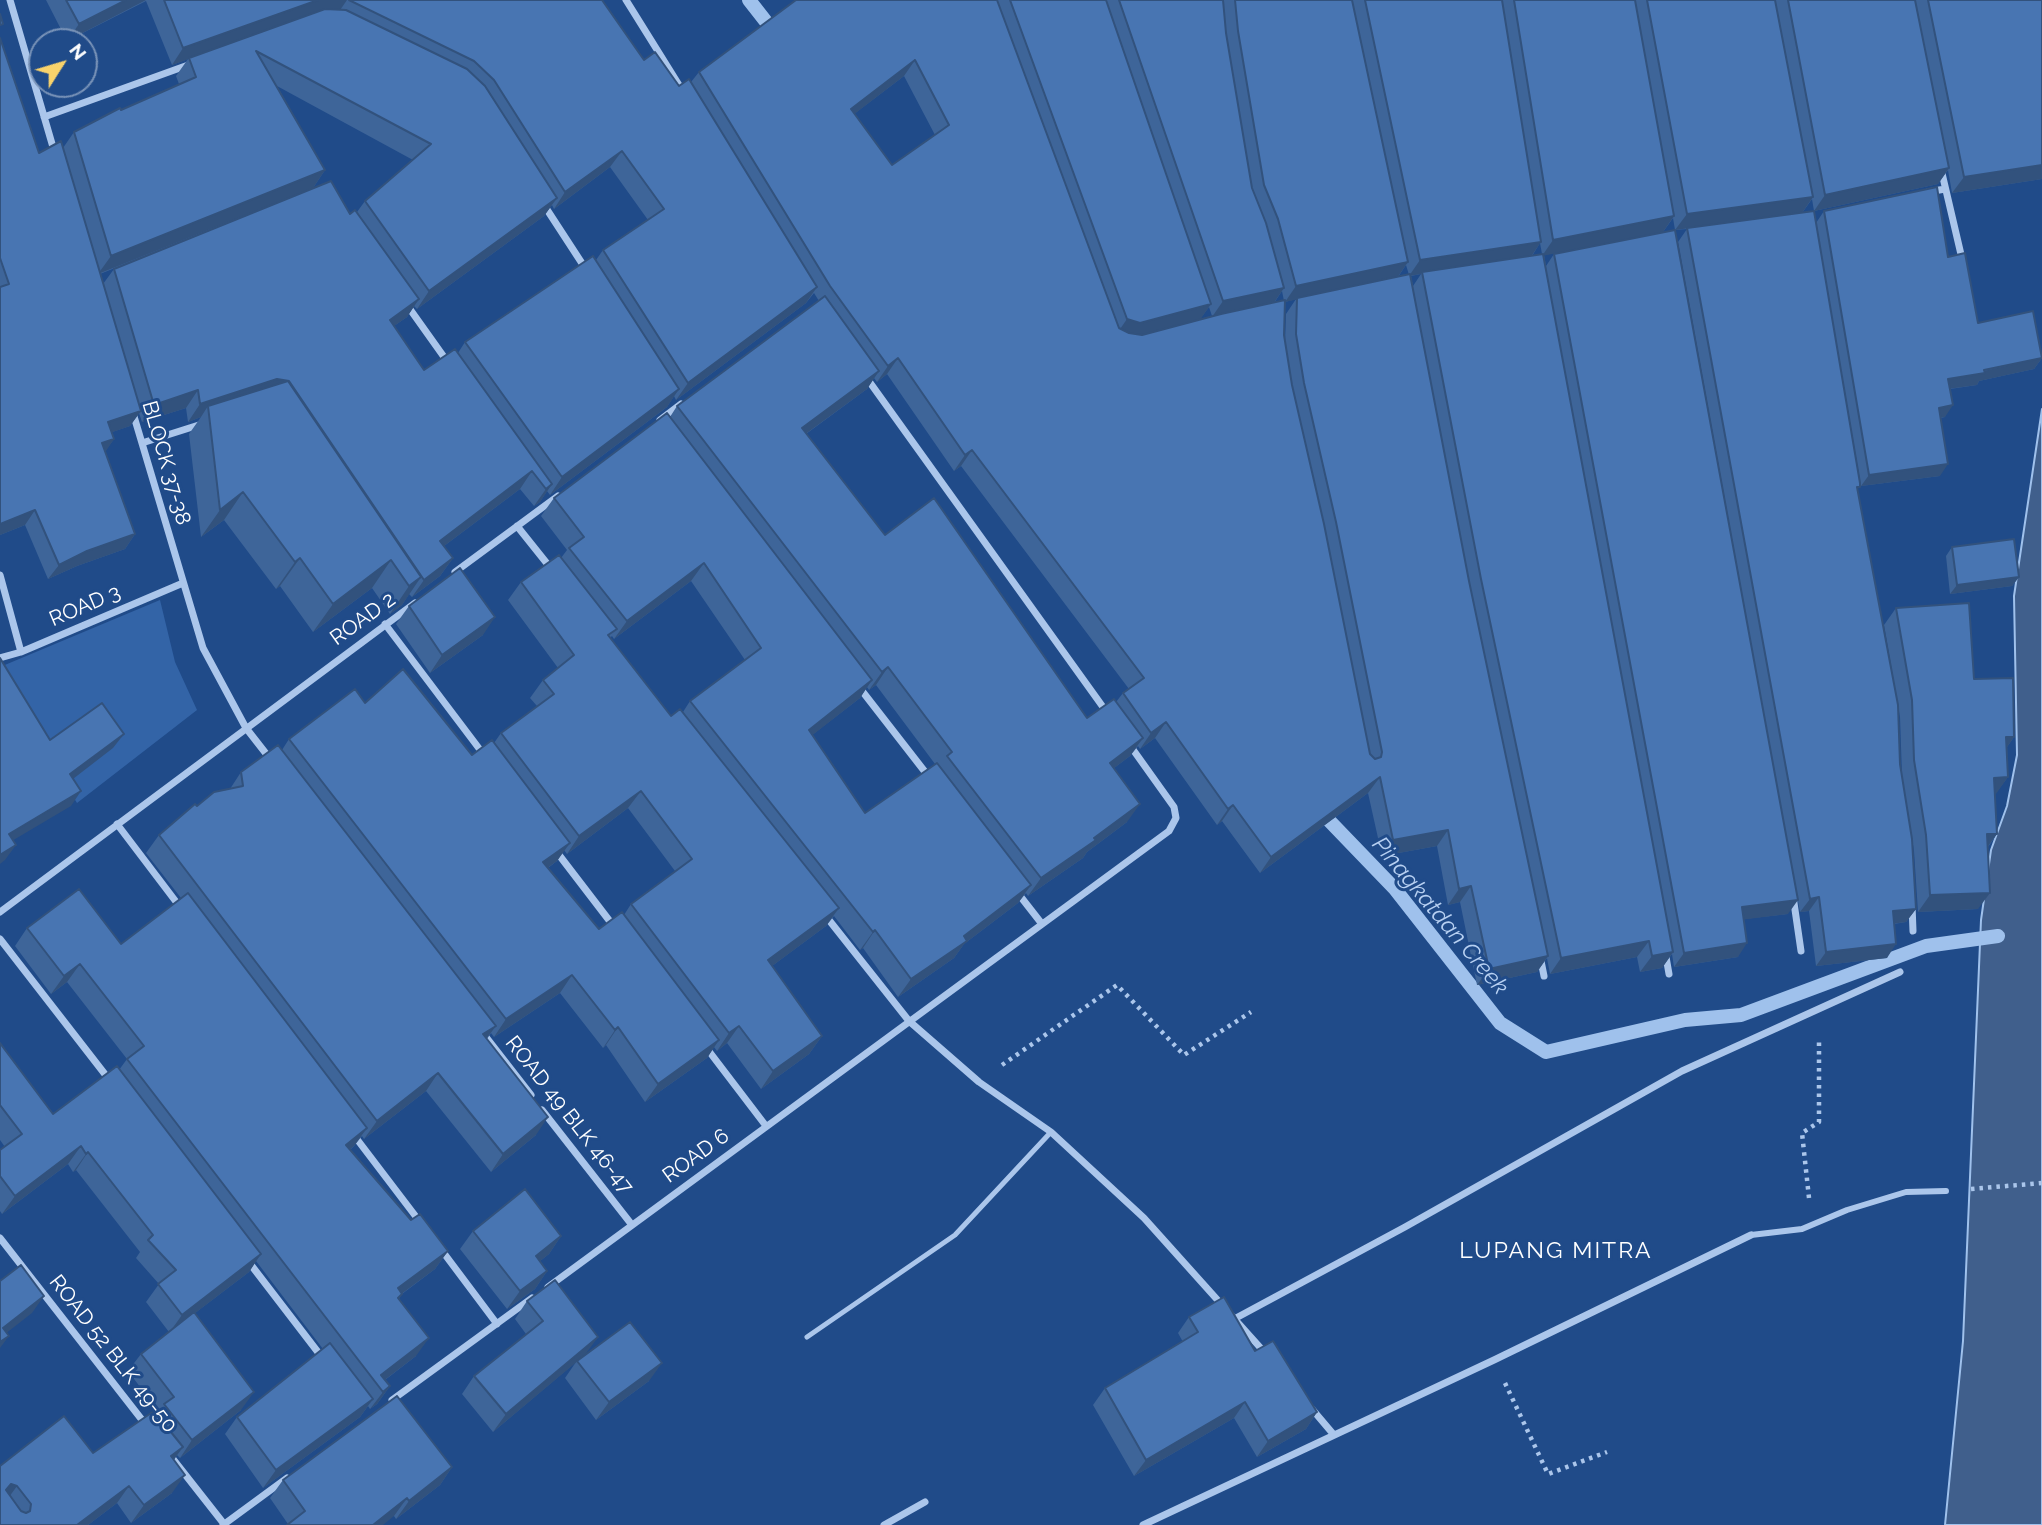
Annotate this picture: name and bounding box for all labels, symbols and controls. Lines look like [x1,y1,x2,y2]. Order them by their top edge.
north arrow [28,28,98,98]
text: N [65,39,91,64]
street label: BLOCK 37-38 [136,398,196,528]
street label: ROAD 3 [46,580,124,632]
street label: ROAD 2 [325,587,401,651]
water label: Pinagkatdan Creek [1366,831,1514,1001]
street label: ROAD 49 BLK 46-47 [500,1031,638,1199]
street label: ROAD 6 [658,1123,734,1189]
district label: LUPANG MITRA [1461,1237,1651,1265]
street label: ROAD 52 BLK 49-50 [44,1270,182,1438]

